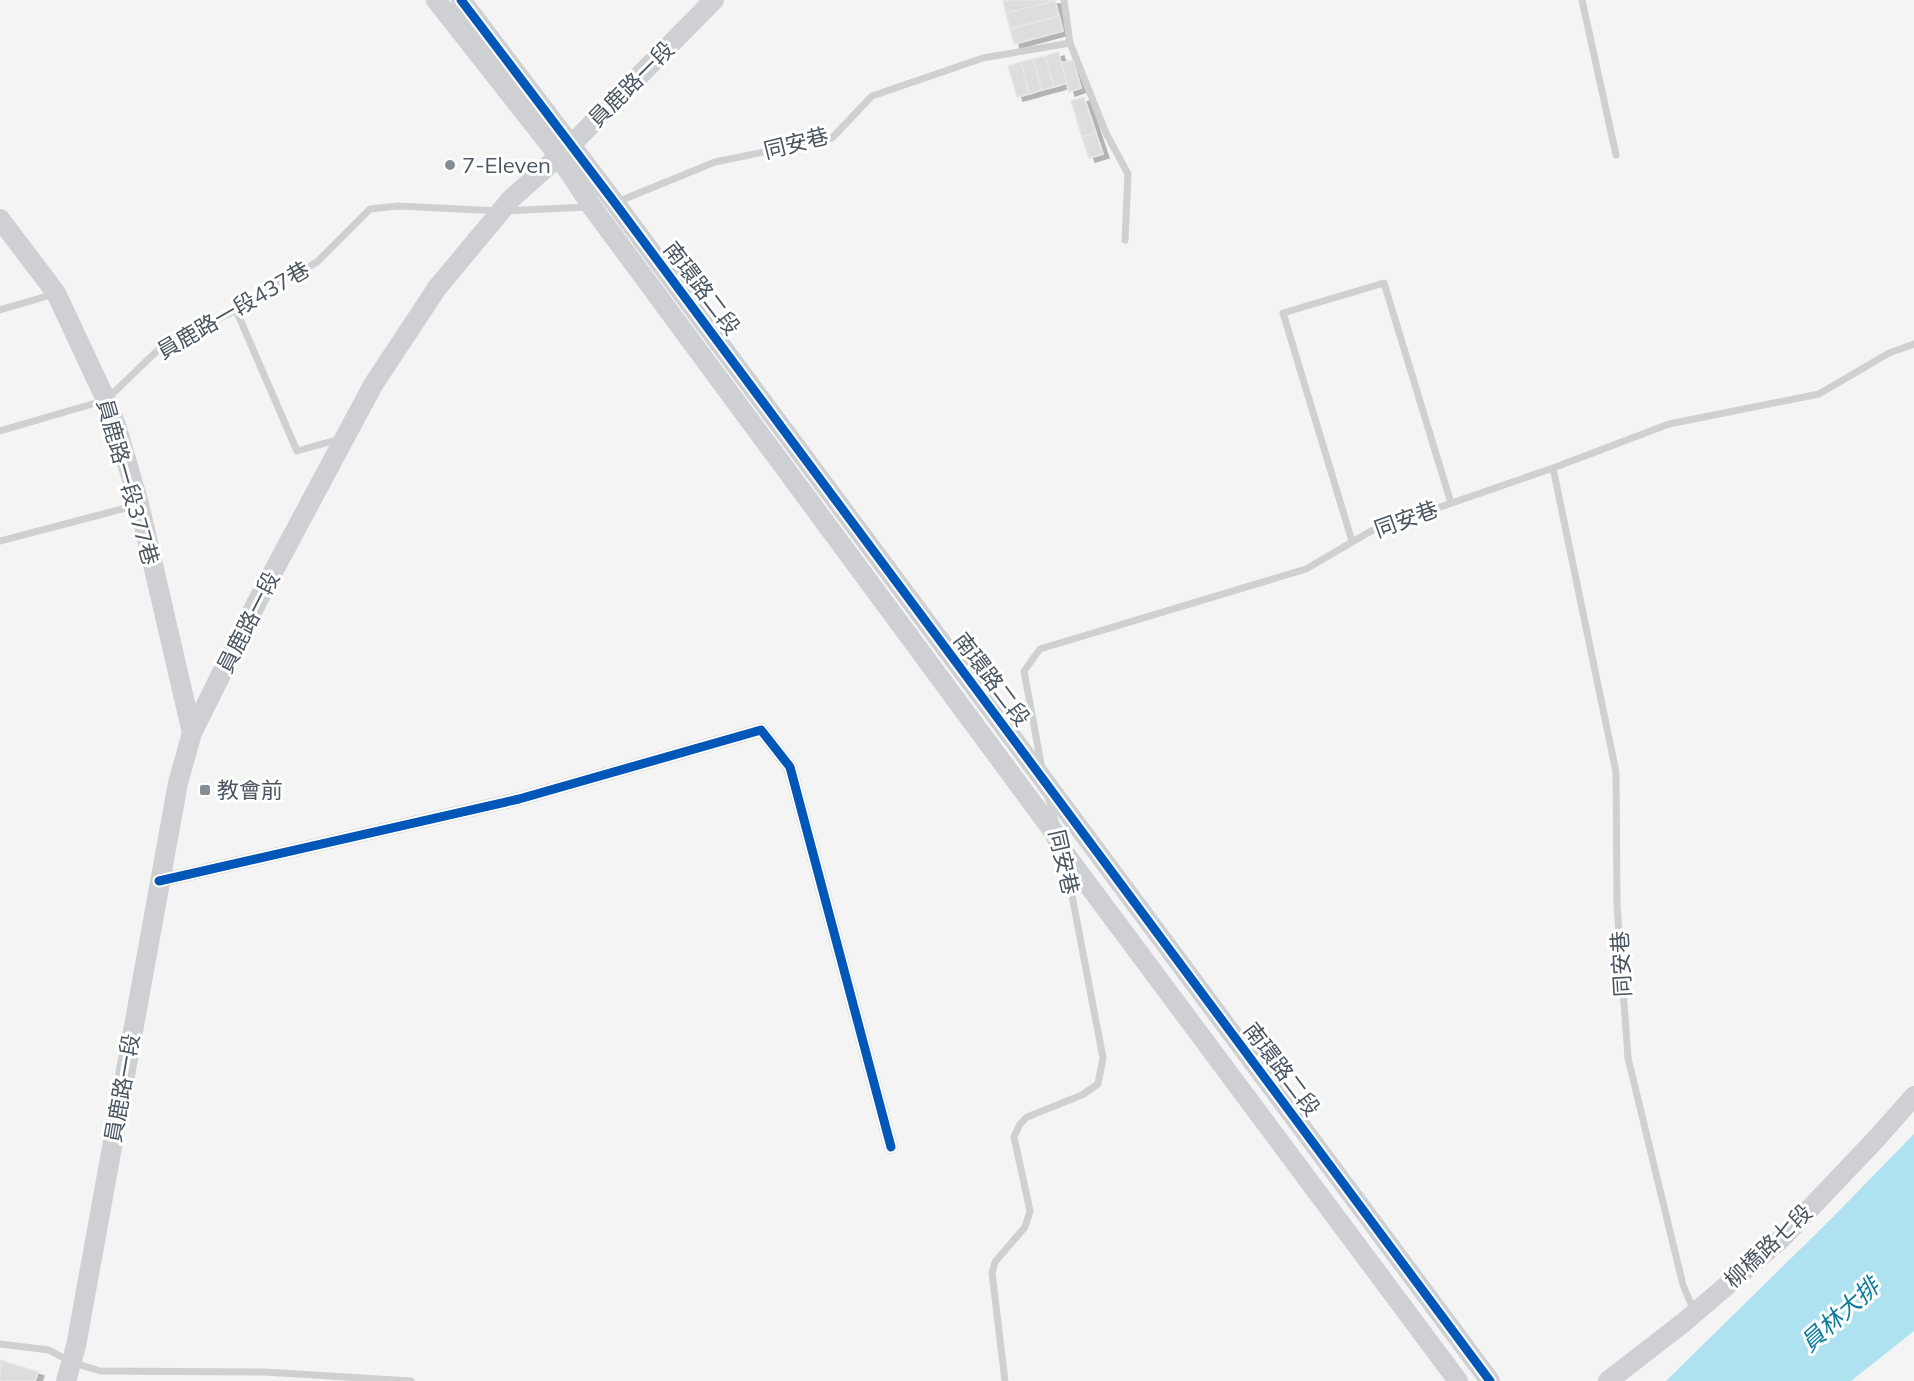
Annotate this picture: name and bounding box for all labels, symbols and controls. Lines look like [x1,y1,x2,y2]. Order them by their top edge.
street label: 員鹿路一段 [582,35,680,133]
street label: 同安巷 [761,121,831,165]
place label: 7-Eleven [462,151,551,179]
marker: 7-Eleven [443,158,457,172]
street label: 南環路二段 [658,236,746,340]
street label: 員鹿路一段437巷 [152,255,314,365]
street label: 員鹿路一段377巷 [91,396,165,568]
street label: 同安巷 [1370,495,1442,543]
street label: 員鹿路一段 [211,567,285,677]
street label: 南環路二段 [948,627,1036,731]
place label: 教會前 [217,776,283,804]
marker: 教會前 [198,783,212,797]
street label: 同安巷 [1043,827,1085,897]
street label: 同安巷 [1605,930,1637,998]
street label: 南環路二段 [1238,1017,1326,1121]
street label: 員鹿路一段 [99,1031,145,1145]
street label: 柳橋路七段 [1718,1198,1818,1294]
water label: 員林大排 [1794,1269,1887,1358]

